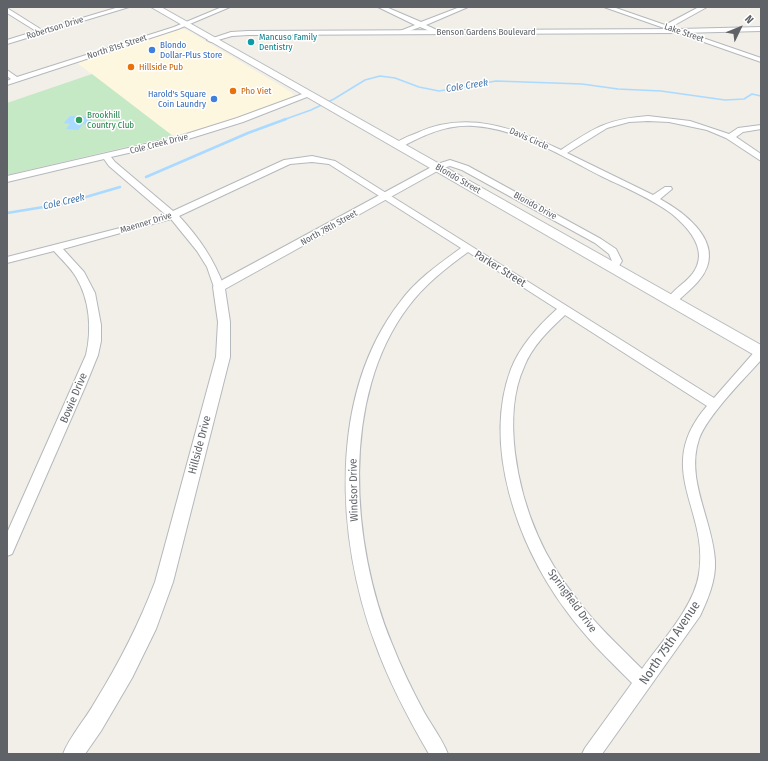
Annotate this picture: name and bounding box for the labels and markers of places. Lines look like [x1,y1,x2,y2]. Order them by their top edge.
place label: Mancuso Family Dentistry [259,32,317,53]
marker: Mancuso Family Dentistry [246,37,256,47]
place label: Blondo Dollar-Plus Store [160,40,222,61]
marker: Blondo Dollar-Plus Store [147,45,157,55]
marker: Hillside Pub [126,62,136,72]
place label: Hillside Pub [139,62,183,72]
marker: Pho Viet [228,86,238,96]
place label: Pho Viet [241,86,271,96]
place label: Harold's Square Coin Laundry [148,89,206,110]
marker: Harold's Square Coin Laundry [209,94,219,104]
place label: Brookhill Country Club [87,110,134,131]
marker: Brookhill Country Club [74,115,84,125]

